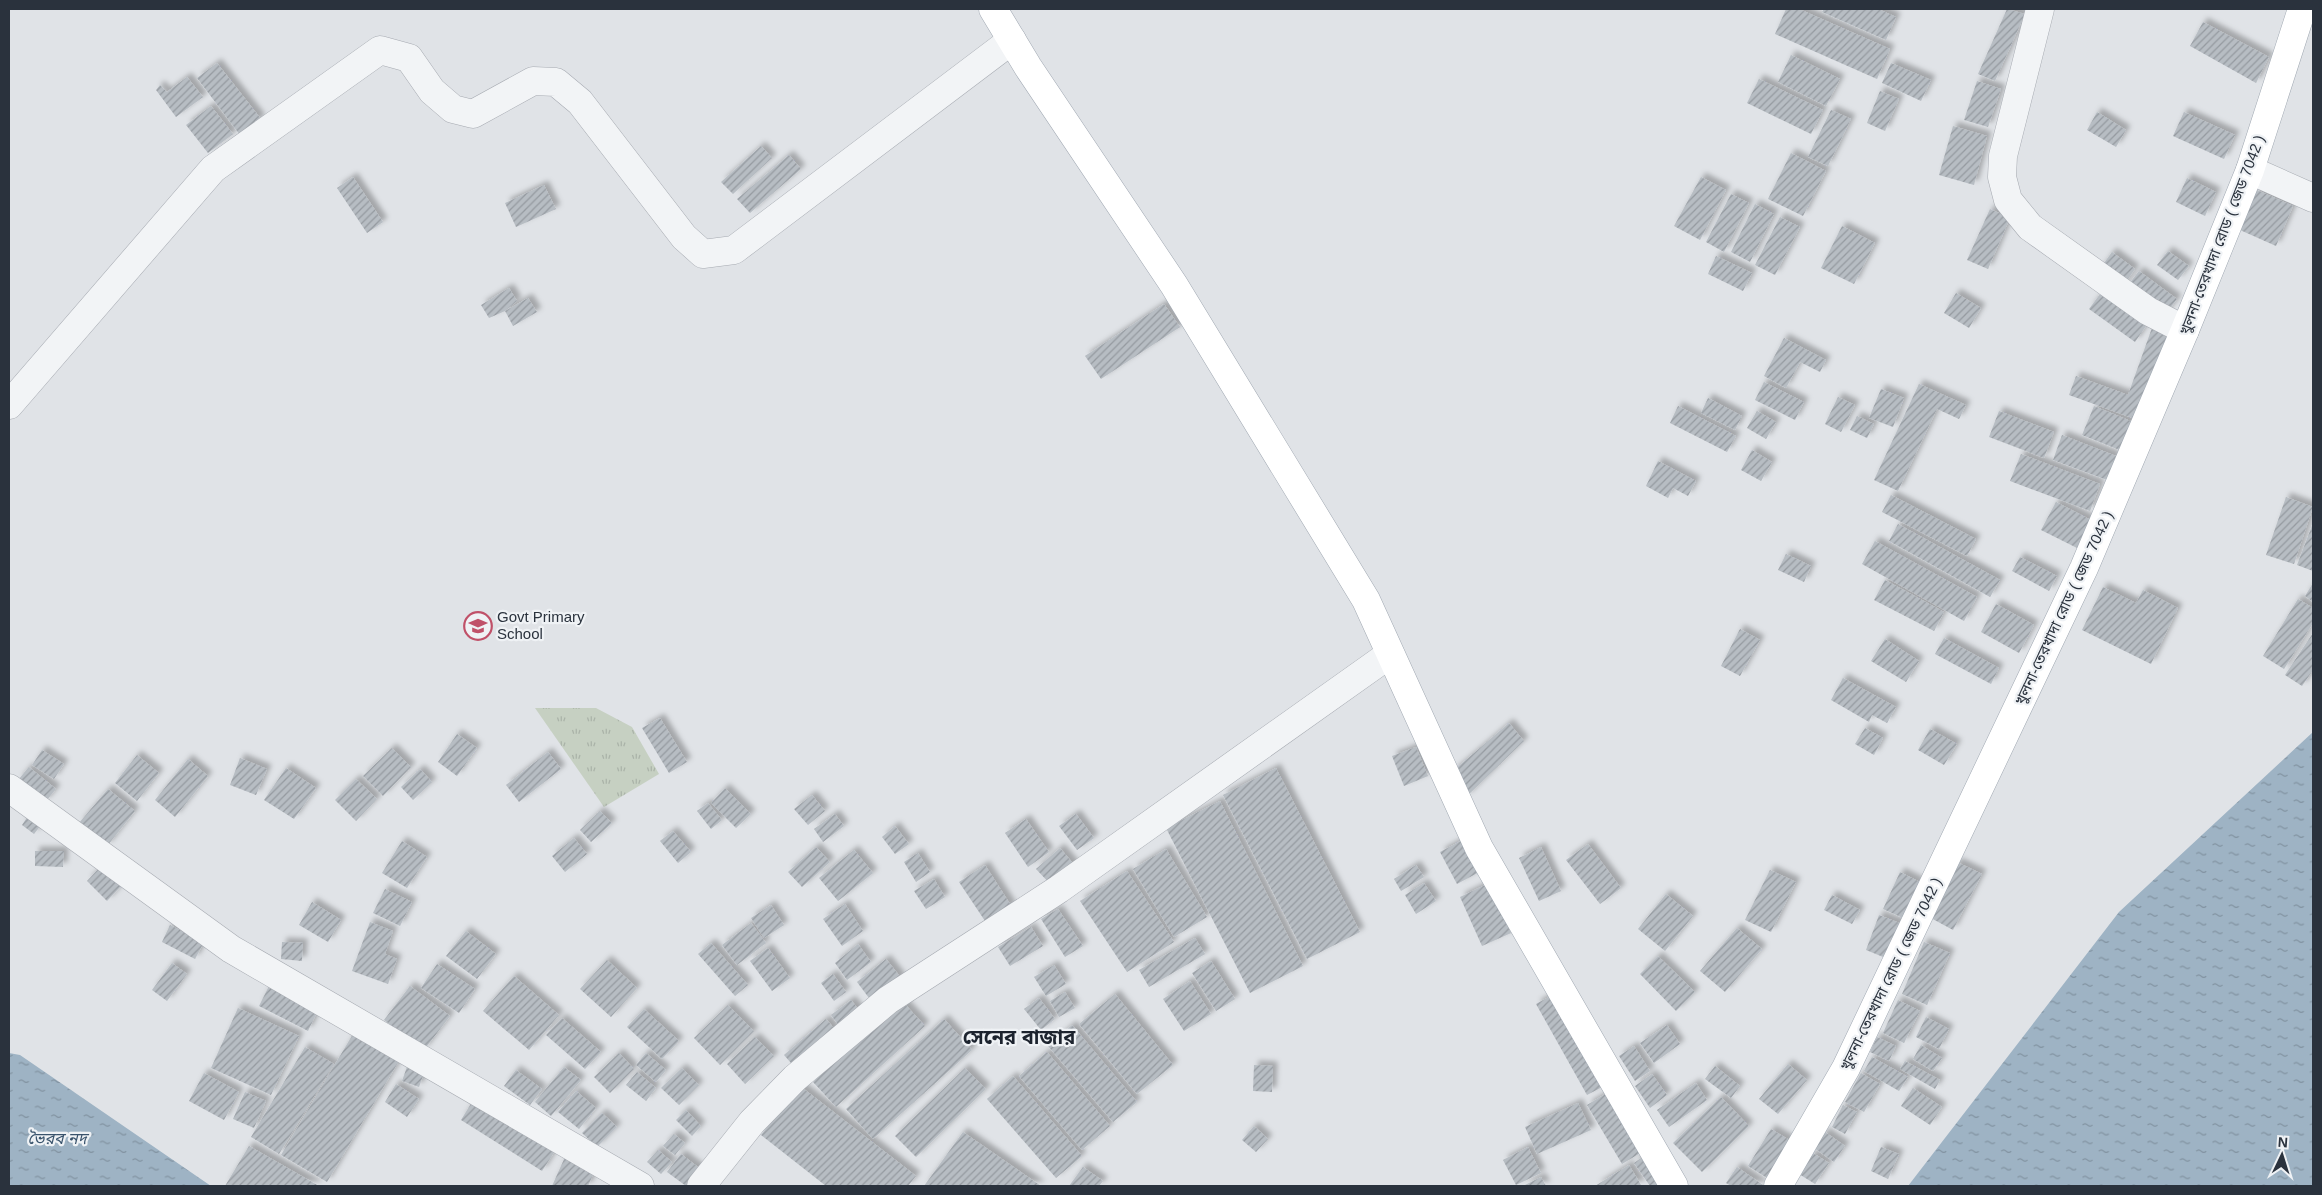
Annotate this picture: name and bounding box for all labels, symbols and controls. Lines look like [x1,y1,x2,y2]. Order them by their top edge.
street label: খুলনা-তেরখাদা রোড ( জেড 7042 ) [2176,133,2268,337]
street label: খুলনা-তেরখাদা রোড ( জেড 7042 ) [2011,508,2117,708]
place label: Govt Primary School [497,608,585,642]
school or university icon: Govt Primary School [463,611,493,641]
street label: খুলনা-তেরখাদা রোড ( জেড 7042 ) [1836,875,1946,1073]
district label: সেনের বাজার [963,1026,1076,1048]
water label: ভৈরব নদ [28,1129,90,1147]
north arrow [2257,1130,2307,1180]
text: N [2277,1134,2289,1150]

